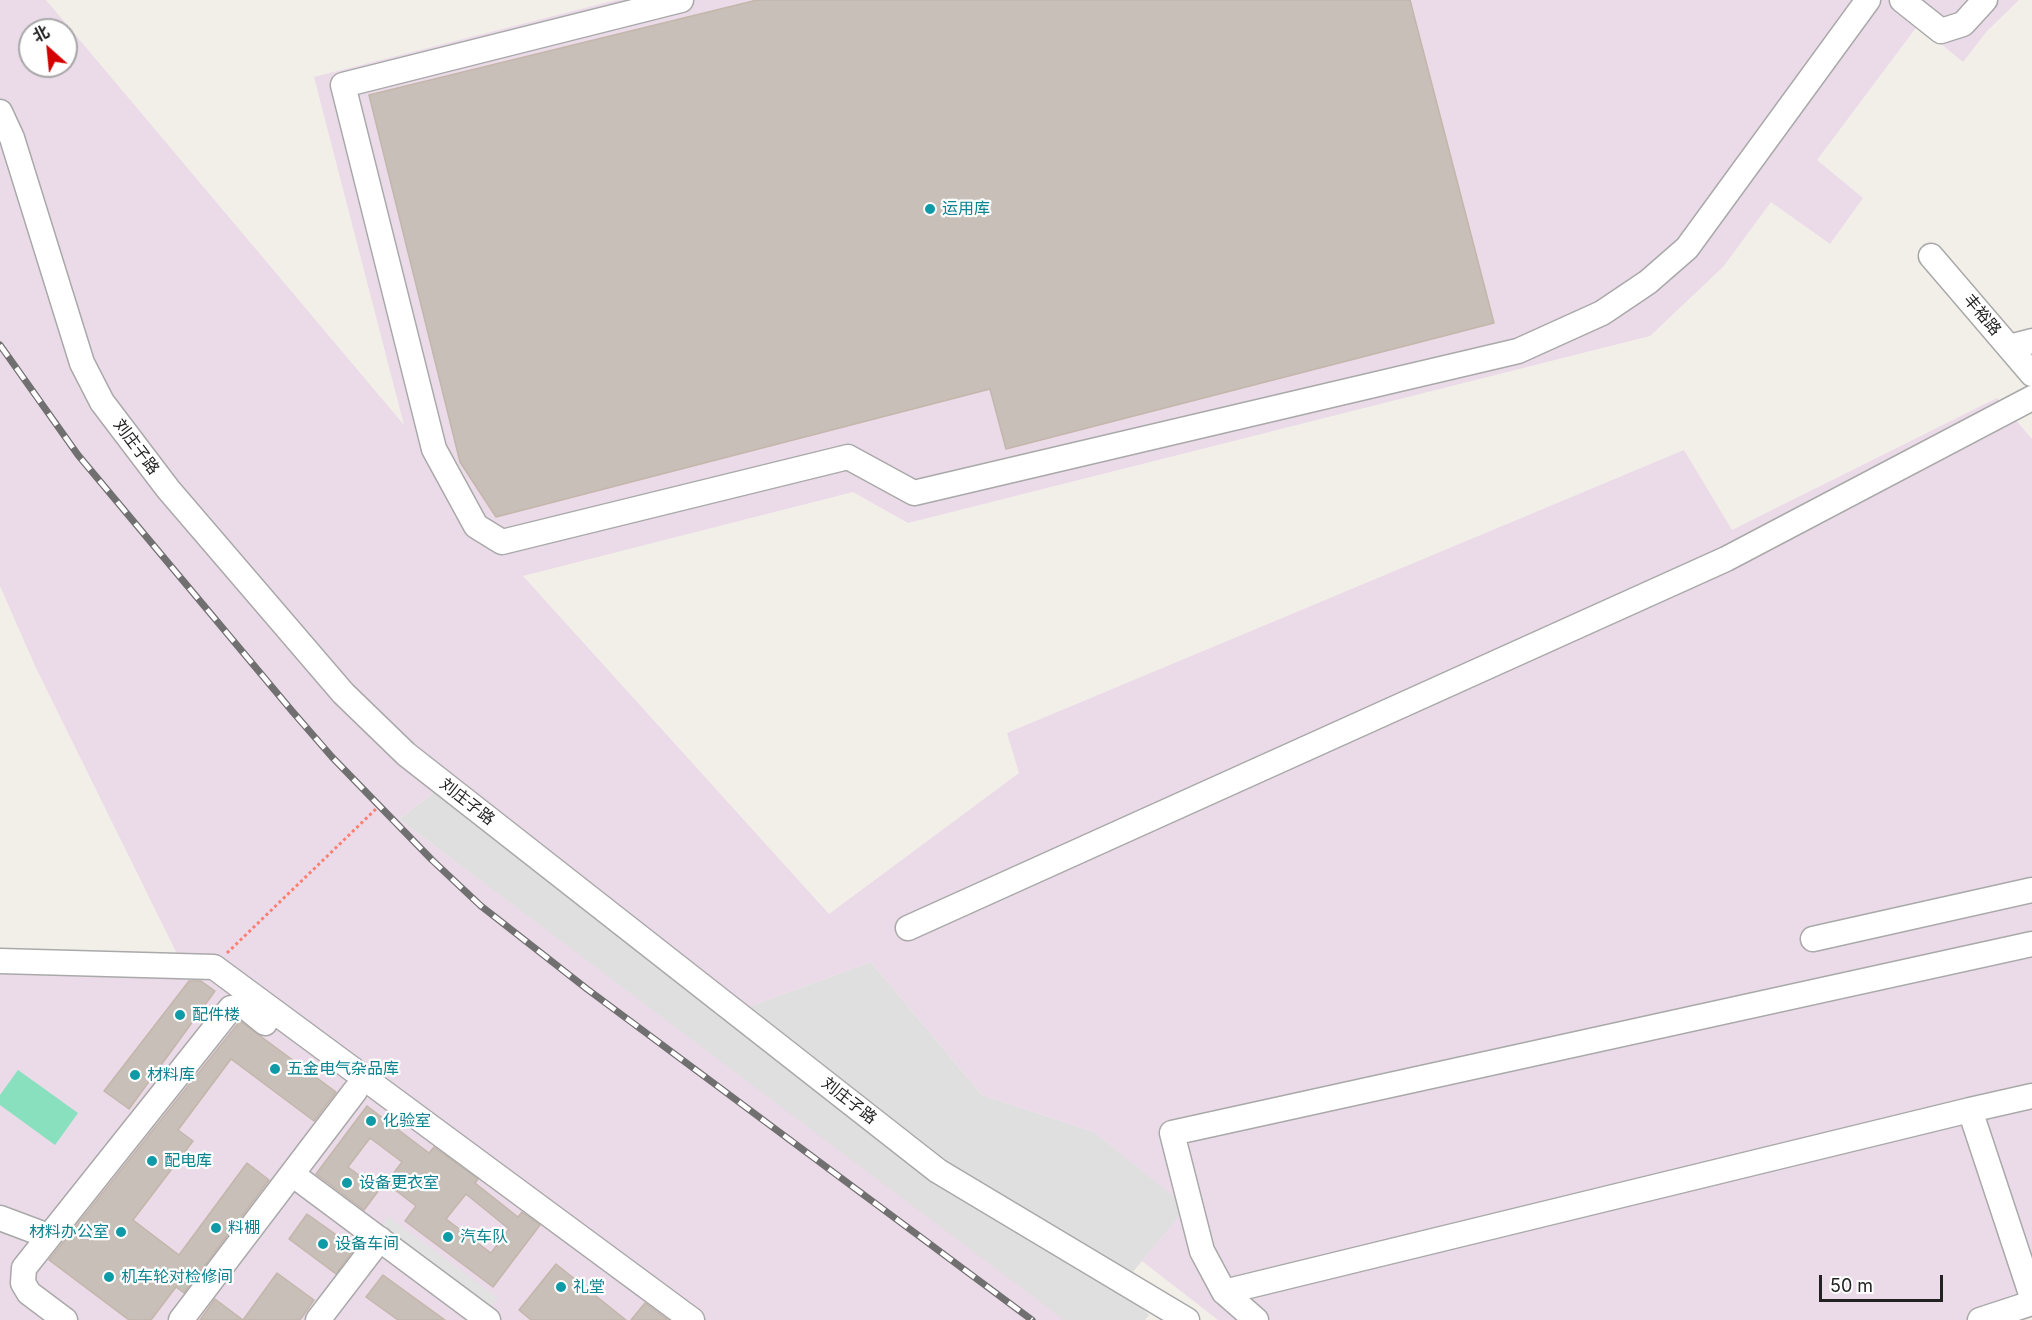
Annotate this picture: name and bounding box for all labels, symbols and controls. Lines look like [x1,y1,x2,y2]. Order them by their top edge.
north arrow [18,18,78,78]
text: 北 [29,21,52,46]
place label: 运用库 [942,199,990,219]
marker: 运用库 [923,202,937,216]
street label: 丰裕路 [1959,290,2005,340]
street label: 刘庄子路 [109,416,163,478]
street label: 刘庄子路 [436,775,498,829]
place label: 配件楼 [192,1005,240,1025]
marker: 配件楼 [173,1008,187,1022]
place label: 五金电气杂品库 [287,1059,399,1079]
marker: 五金电气杂品库 [268,1062,282,1076]
place label: 材料库 [147,1065,195,1085]
marker: 材料库 [128,1068,142,1082]
street label: 刘庄子路 [818,1074,880,1128]
place label: 化验室 [383,1111,431,1131]
marker: 化验室 [364,1114,378,1128]
place label: 配电库 [164,1151,212,1171]
marker: 配电库 [145,1154,159,1168]
place label: 设备更衣室 [359,1173,439,1193]
marker: 设备更衣室 [340,1176,354,1190]
place label: 料棚 [228,1218,260,1238]
marker: 料棚 [209,1221,223,1235]
place label: 材料办公室 [29,1222,109,1242]
marker: 材料办公室 [114,1225,128,1239]
place label: 汽车队 [460,1227,508,1247]
marker: 汽车队 [441,1230,455,1244]
place label: 设备车间 [335,1234,399,1254]
marker: 设备车间 [316,1237,330,1251]
scale bar [1822,1263,1946,1301]
place label: 机车轮对检修间 [121,1267,233,1287]
marker: 机车轮对检修间 [102,1270,116,1284]
text: 50 m [1830,1275,1873,1296]
place label: 礼堂 [573,1277,605,1297]
marker: 礼堂 [554,1280,568,1294]

